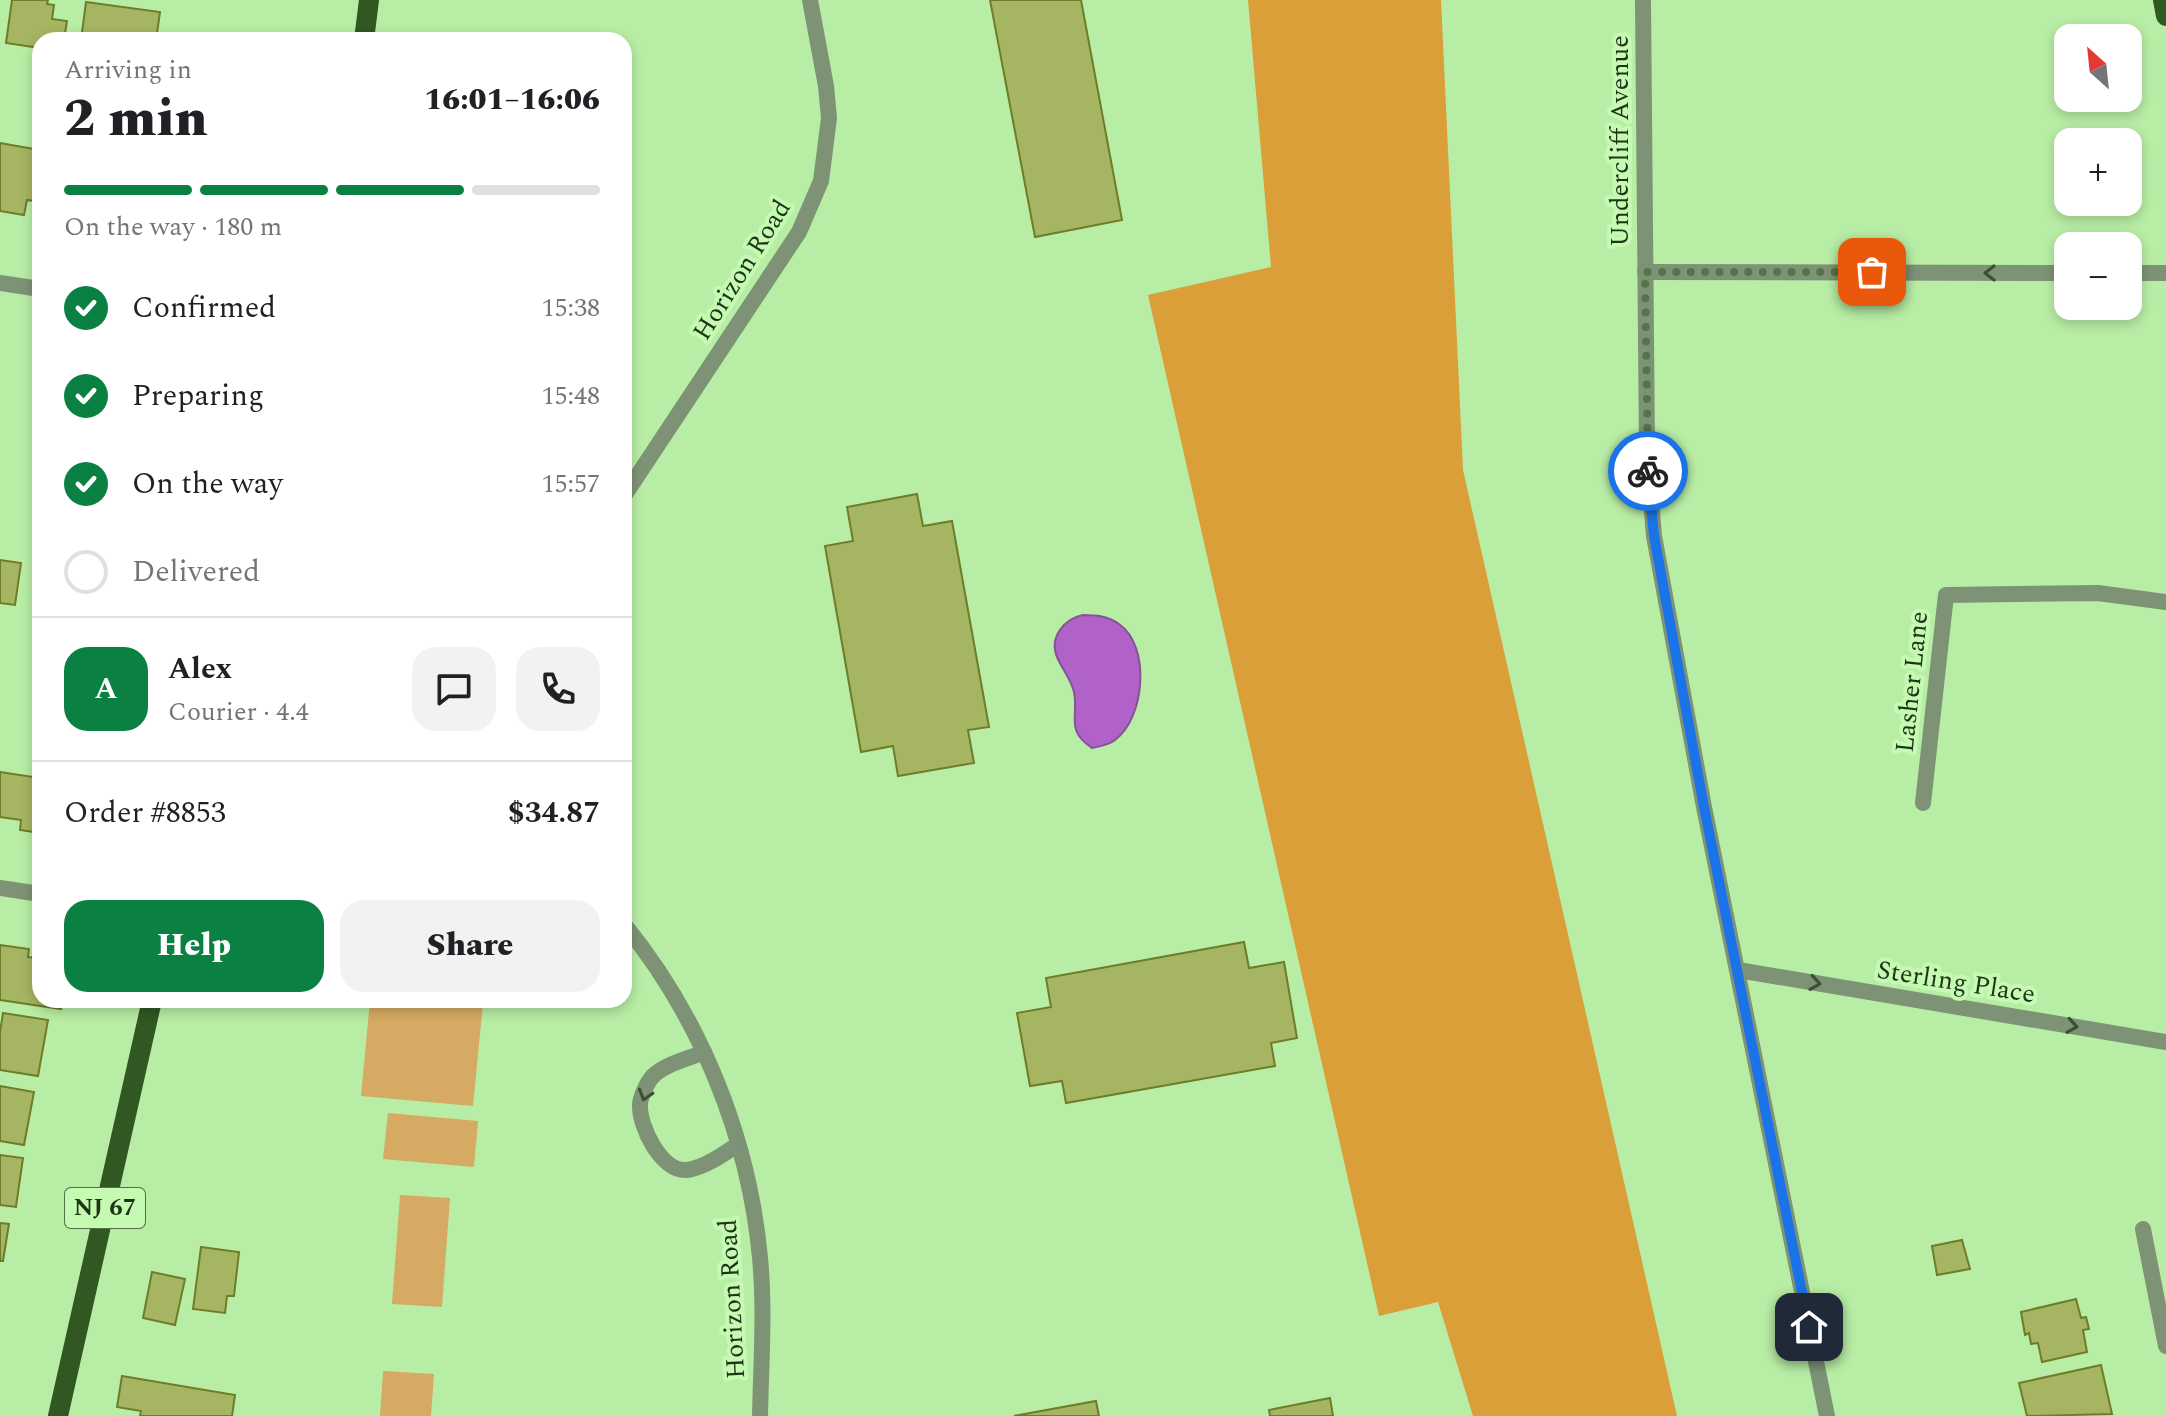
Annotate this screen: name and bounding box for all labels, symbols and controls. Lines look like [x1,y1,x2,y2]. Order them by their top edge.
north arrow [2054,24,2142,112]
map controls [2054,24,2142,320]
street label: Undercliff Avenue [1600,35,1640,247]
text: Arriving in [64,50,192,90]
text: 16:01–16:06 [424,77,600,123]
text: 2 min [64,80,208,159]
button: + [2054,128,2142,216]
street label: Horizon Road [683,192,801,348]
text: On the way · 180 m [64,207,282,247]
button: − [2054,232,2142,320]
pin [1838,238,1906,306]
icon: bag [1850,250,1894,294]
one-way arrow [1983,264,1996,282]
text: Confirmed [132,285,276,331]
icon: check [64,286,108,330]
text: 15:38 [541,288,600,328]
text: Preparing [132,373,264,419]
icon: check [64,374,108,418]
text: 15:48 [541,376,600,416]
courier [1608,431,1688,511]
icon: bike [1626,449,1670,493]
text: On the way [132,461,283,507]
icon: check [64,462,108,506]
text: 15:57 [541,464,600,504]
text: Delivered [132,549,260,595]
street label: Lasher Lane [1885,609,1939,755]
text: Alex [168,646,232,692]
button: chat [412,647,496,731]
button: phone [516,647,600,731]
text: A [94,666,118,712]
text: Courier · 4.4 [168,692,309,732]
text: Order #8853 [64,790,226,836]
text: $34.87 [508,790,600,836]
button: Help [64,900,324,992]
button: Share [340,900,600,992]
street label: Sterling Place [1874,950,2038,1014]
one-way arrow [1808,974,1822,991]
one-way arrow [2065,1016,2079,1033]
one-way arrow [638,1088,654,1101]
road number: NJ 67 [65,1188,145,1228]
street label: Horizon Road [708,1218,756,1380]
pin [1775,1293,1843,1361]
icon: home [1787,1305,1831,1349]

